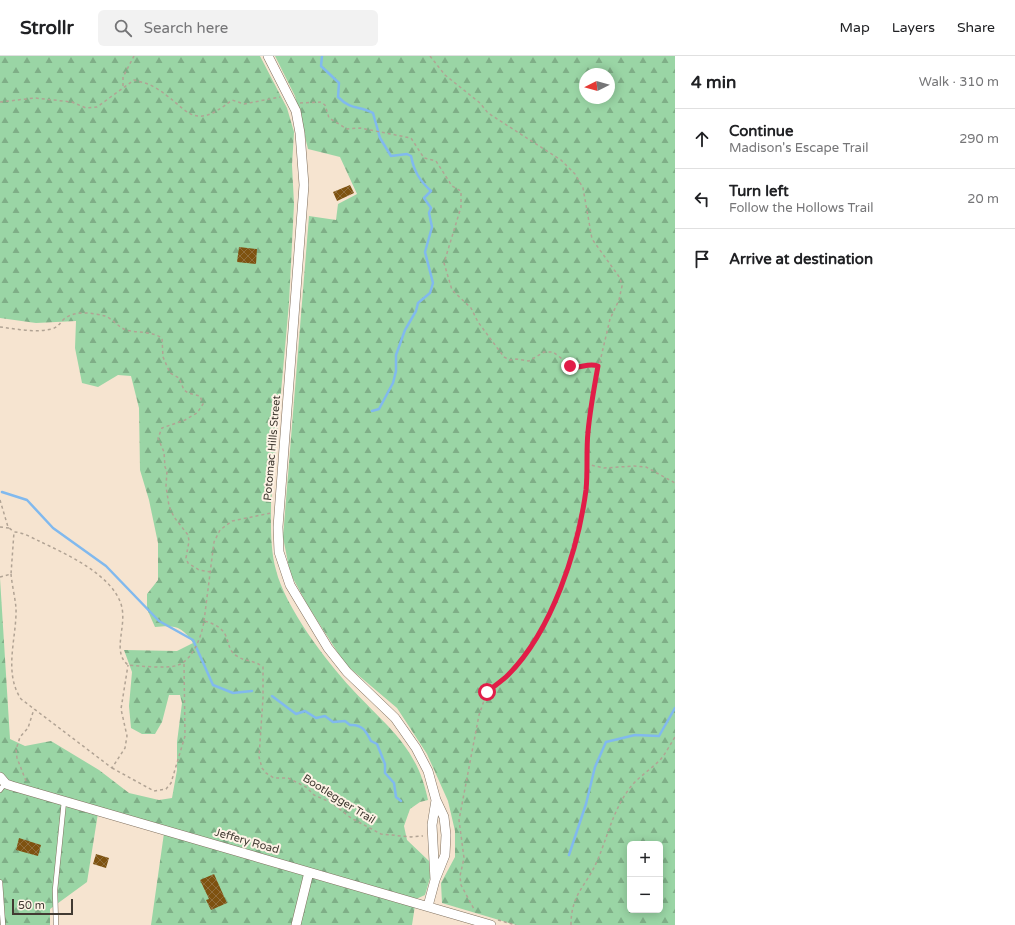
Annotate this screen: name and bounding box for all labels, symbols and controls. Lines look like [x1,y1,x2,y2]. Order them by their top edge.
search box [98,10,378,46]
text: Strollr [20,17,74,39]
icon: search [112,17,134,39]
text: Search here [144,19,228,37]
text: Map [840,19,870,36]
text: Layers [892,19,935,36]
text: Share [957,19,995,36]
north arrow [579,68,615,104]
text: 4 min [691,72,736,93]
text: Walk · 310 m [919,74,999,90]
text: Continue [729,122,793,140]
icon: ahead [691,128,713,150]
text: 290 m [959,131,999,147]
text: Madison's Escape Trail [729,140,868,156]
text: Turn left [729,182,789,200]
icon: left [691,188,713,210]
text: 20 m [967,191,999,207]
text: Follow the Hollows Trail [729,200,874,216]
icon: arrive [691,248,713,270]
text: Arrive at destination [729,250,873,268]
route end [561,357,579,375]
street label: Potomac Hills Street [261,395,283,501]
route start [478,683,496,701]
street label: Bootlegger Trail [300,771,378,827]
street label: Jeffery Road [213,826,281,856]
map controls [627,841,663,913]
button: + [627,841,663,877]
button: − [627,877,663,913]
scale bar [12,897,73,916]
text: 50 m [18,899,45,912]

